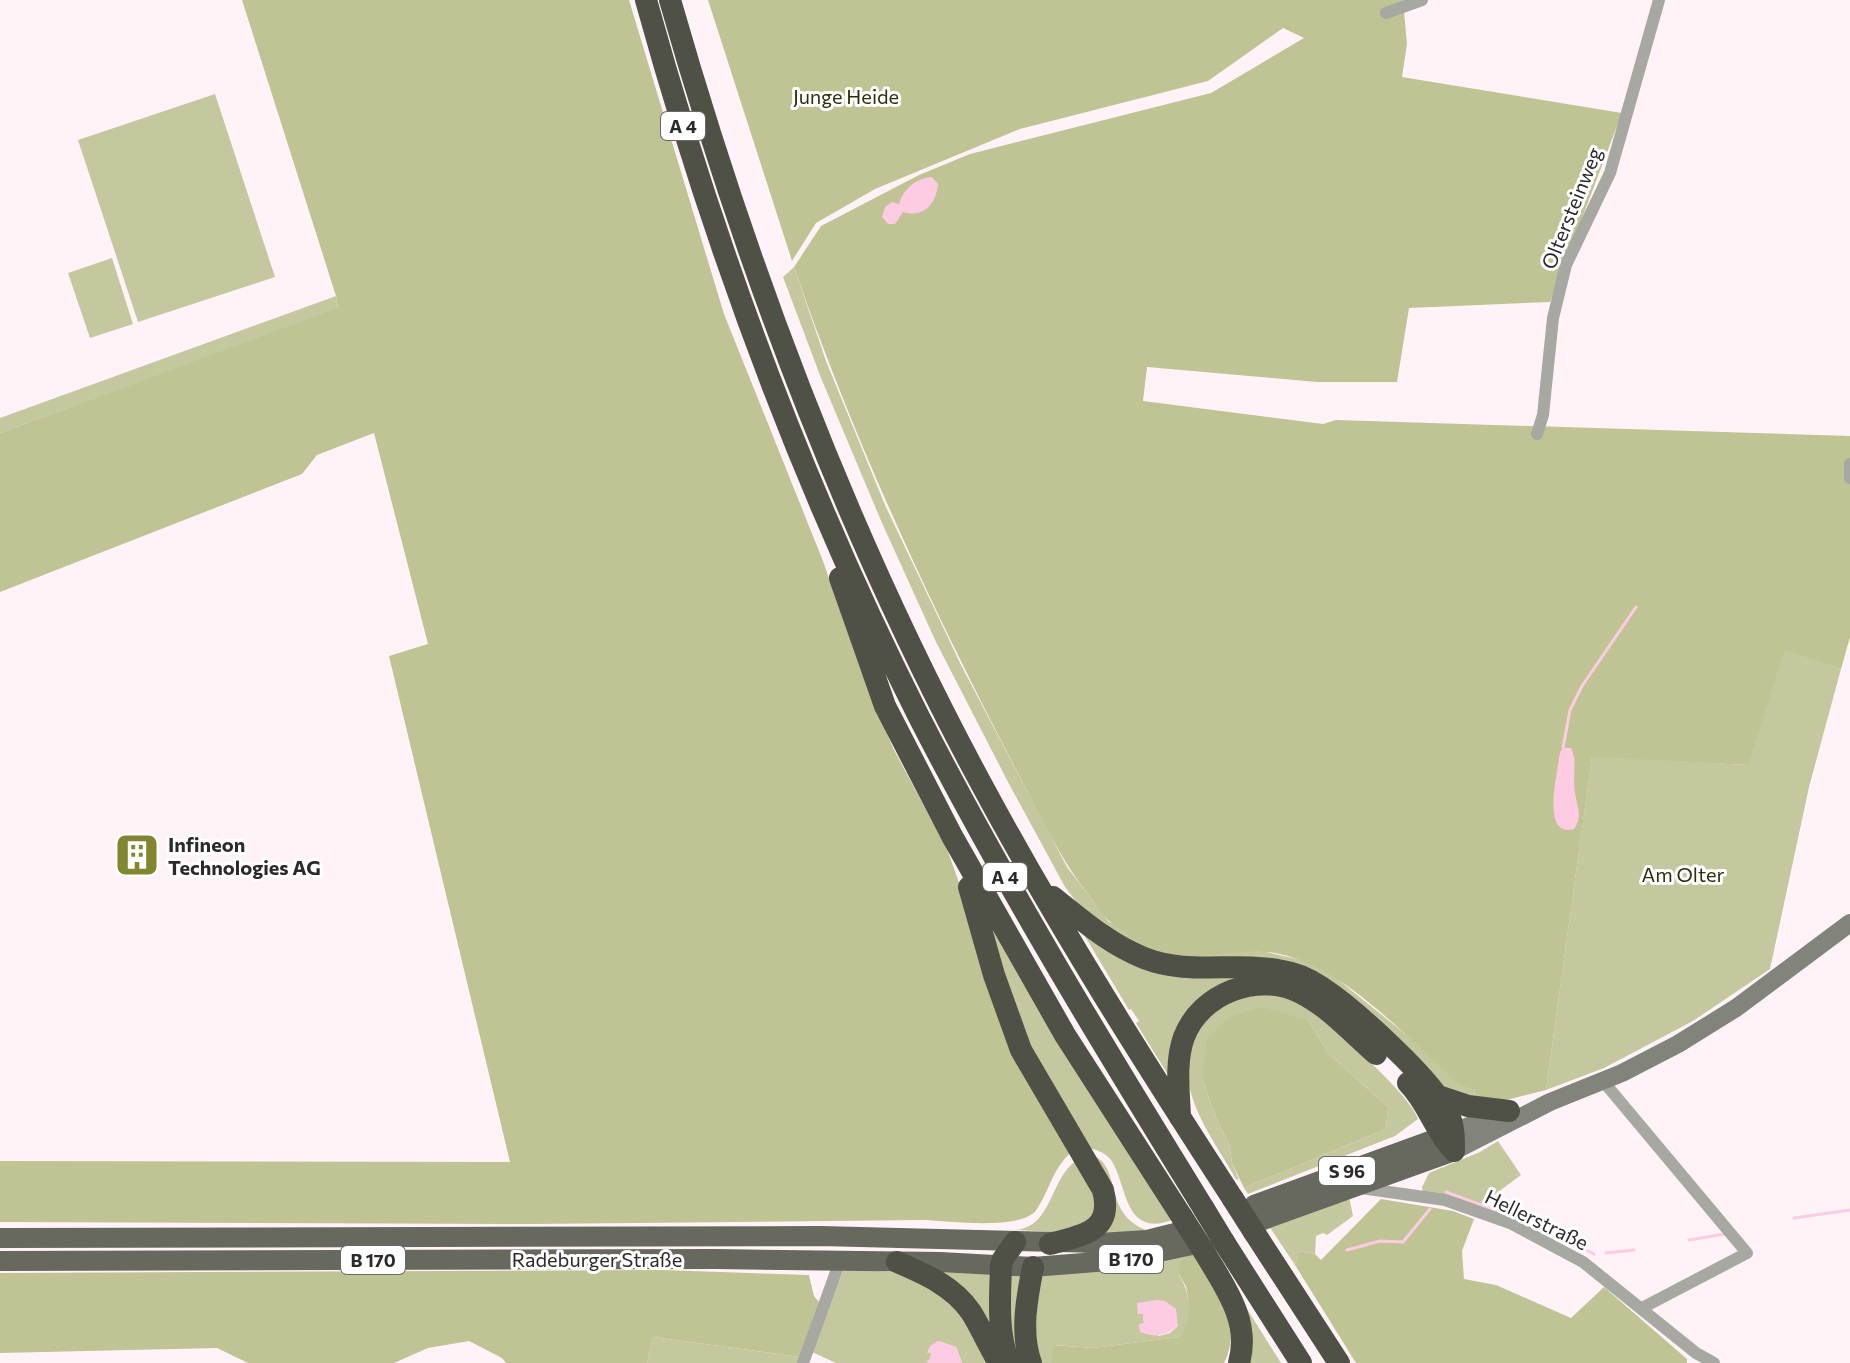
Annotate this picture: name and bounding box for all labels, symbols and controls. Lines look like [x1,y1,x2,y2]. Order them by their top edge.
park label: Junge Heide [793,84,899,108]
road number: A 4 [661,112,705,140]
street label: Oltersteinweg [1536,144,1606,272]
building icon: Infineon Technologies AG [113,831,161,879]
place label: Infineon Technologies AG [168,832,321,879]
park label: Am Olter [1641,862,1725,886]
road number: A 4 [983,863,1027,891]
road number: S 96 [1319,1157,1375,1185]
street label: Hellerstraße [1481,1184,1593,1254]
road number: B 170 [1099,1245,1163,1273]
road number: B 170 [341,1246,405,1274]
street label: Radeburger Straße [512,1247,682,1271]

